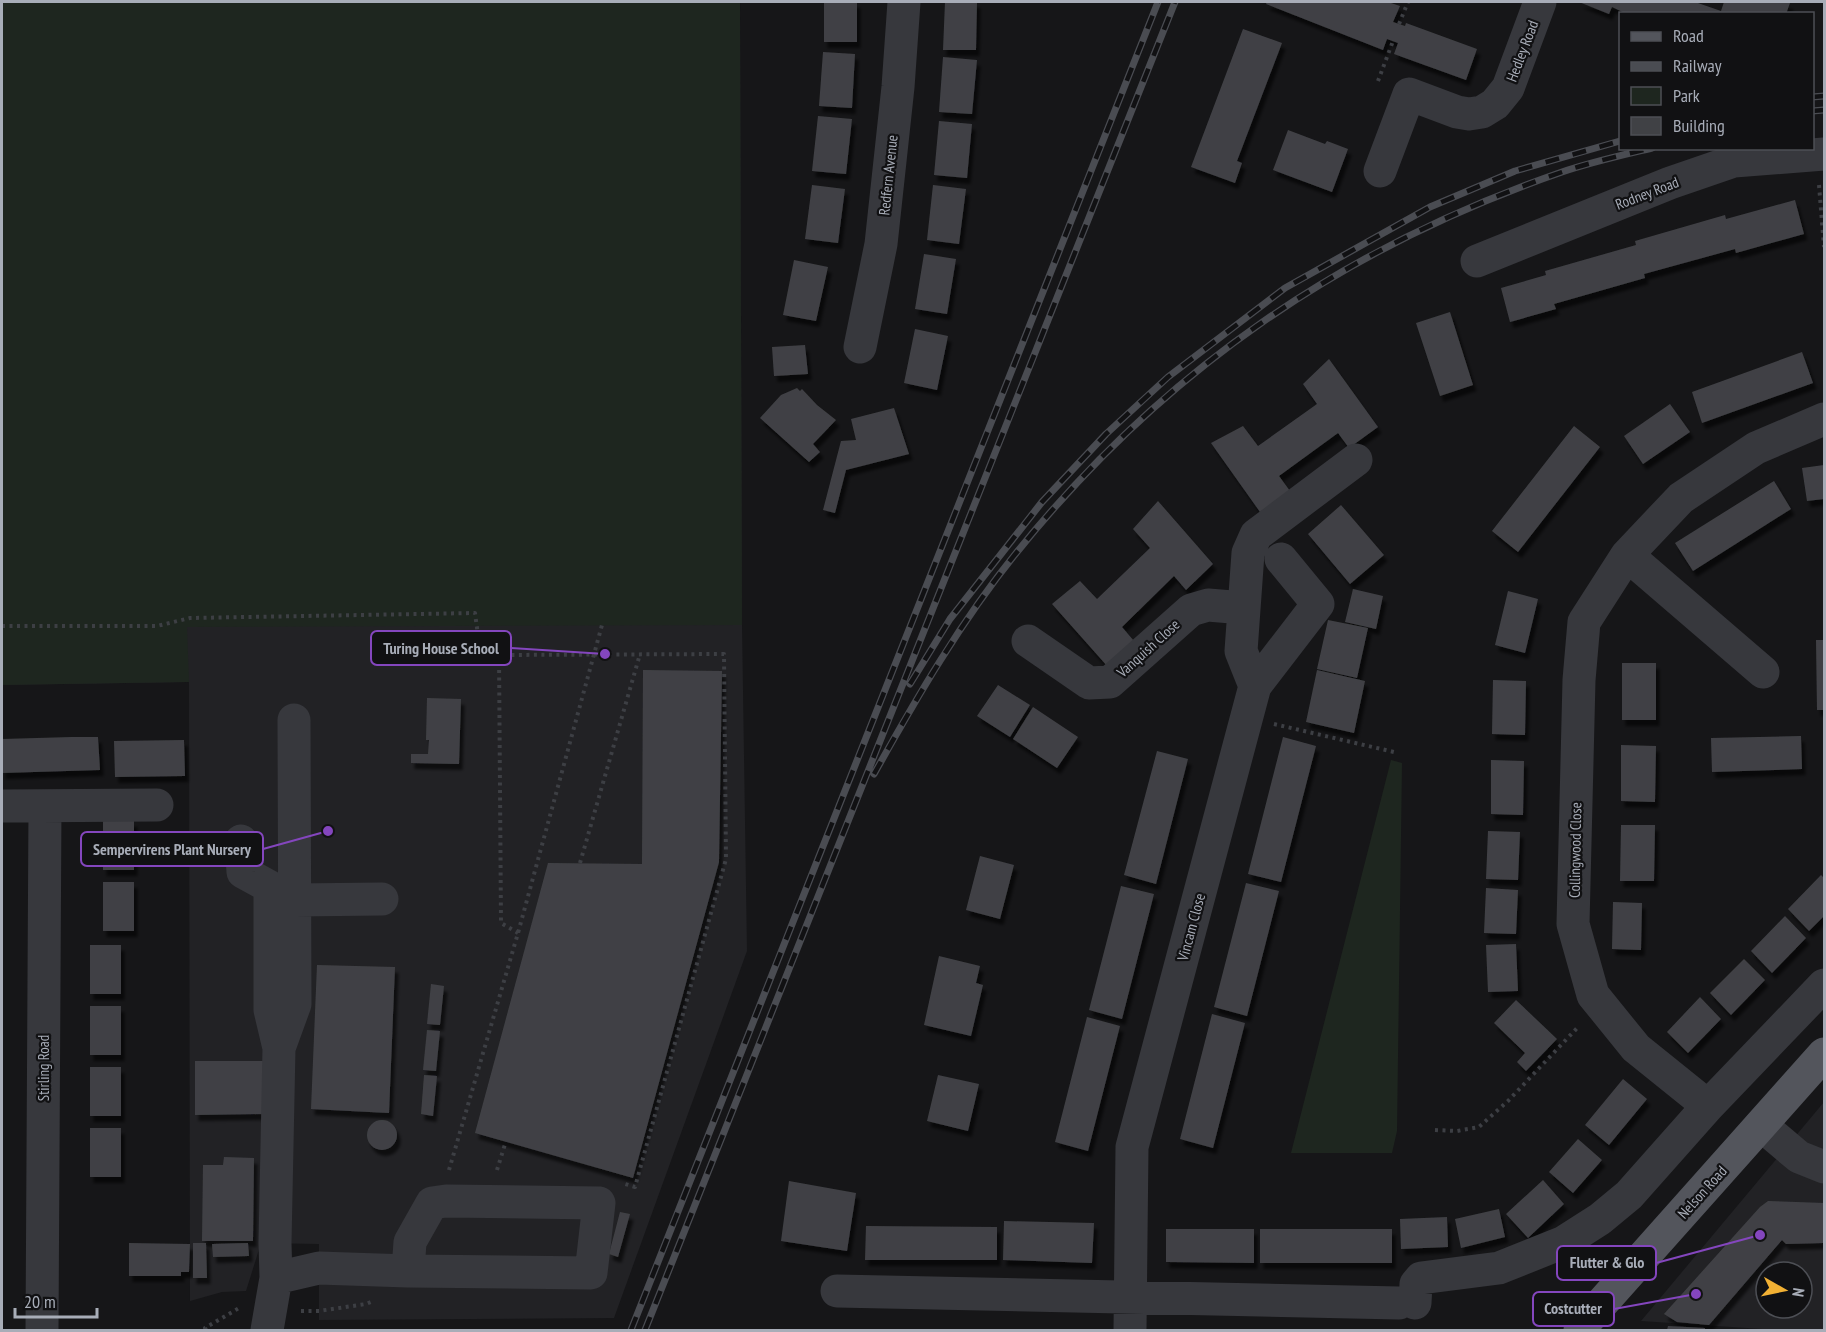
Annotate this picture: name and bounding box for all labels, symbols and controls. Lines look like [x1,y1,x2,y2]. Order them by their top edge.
legend [1619,12,1814,150]
street label: Hedley Road [1502,18,1542,84]
text: Road [1673,24,1704,47]
text: Railway [1673,54,1722,77]
text: Park [1673,84,1700,107]
text: Building [1673,114,1725,137]
street label: Redfern Avenue [874,134,902,216]
street label: Rodney Road [1613,172,1681,214]
street label: Vanquish Close [1112,615,1183,682]
callout: Turing House School [371,631,511,665]
text: Turing House School [383,638,499,658]
street label: Collingwood Close [1565,802,1585,898]
callout: Sempervirens Plant Nursery [81,832,263,866]
text: Sempervirens Plant Nursery [93,839,252,859]
street label: Vincam Close [1173,891,1209,964]
street label: Stirling Road [34,1035,53,1101]
street label: Nelson Road [1673,1162,1731,1222]
callout: Flutter & Glo [1557,1246,1656,1280]
text: Flutter & Glo [1570,1252,1644,1272]
north arrow [1754,1260,1814,1320]
scale bar [15,1281,98,1319]
text: N [1788,1287,1809,1298]
text: 20 m [24,1290,56,1313]
callout: Costcutter [1533,1292,1614,1326]
text: Costcutter [1544,1298,1602,1318]

